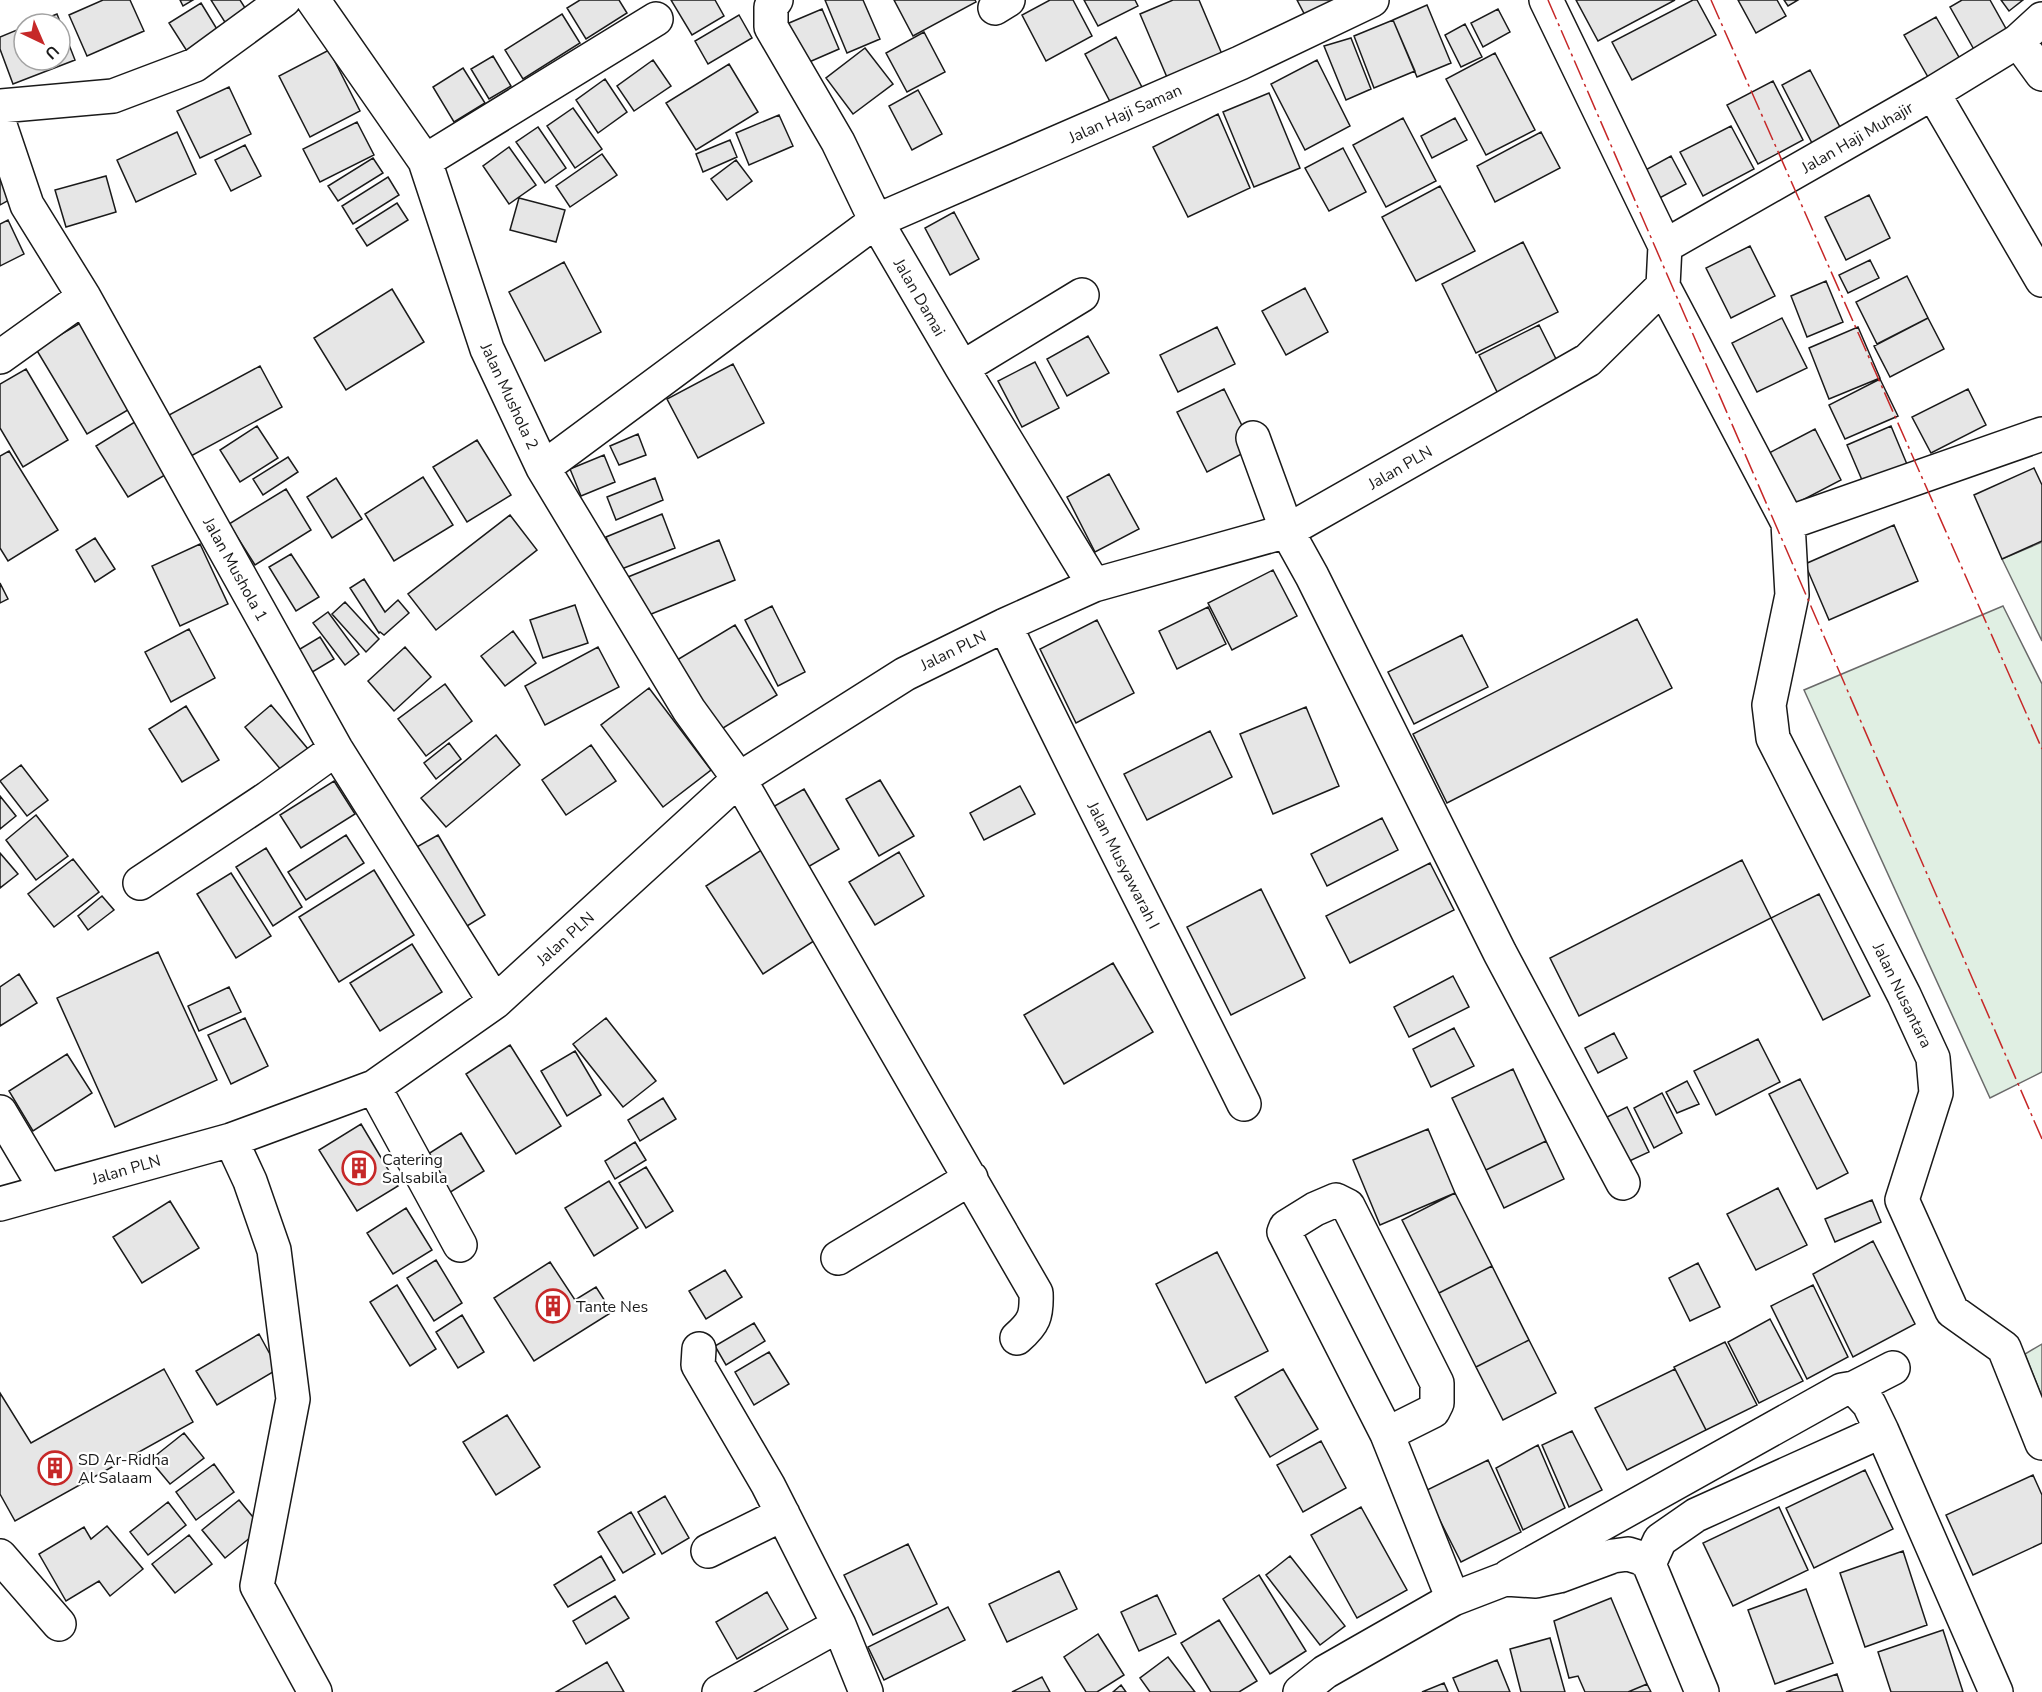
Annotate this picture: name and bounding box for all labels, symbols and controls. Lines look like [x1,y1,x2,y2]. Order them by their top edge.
north arrow [12,12,72,72]
text: U [40,40,64,64]
street label: Jalan Haji Saman [1064,79,1186,149]
street label: Jalan Haji Muhajir [1797,97,1918,179]
street label: Jalan Damai [888,254,950,340]
street label: Jalan Mushola 2 [474,339,543,453]
street label: Jalan PLN [1363,441,1437,496]
street label: Jalan Mushola 1 [197,513,273,625]
street label: Jalan PLN [916,626,990,677]
street label: Jalan Musyawarah I [1081,797,1165,933]
street label: Jalan PLN [531,907,599,971]
street label: Jalan Nusantara [1867,938,1937,1052]
place label: Catering Salsabila [382,1149,447,1189]
street label: Jalan PLN [88,1150,163,1191]
building icon: Catering Salsabila [341,1150,377,1186]
building icon: Tante Nes [535,1288,571,1324]
place label: Tante Nes [576,1296,648,1318]
place label: SD Ar-Ridha Al Salaam [78,1449,169,1489]
building icon: SD Ar-Ridha Al Salaam [37,1450,73,1486]

